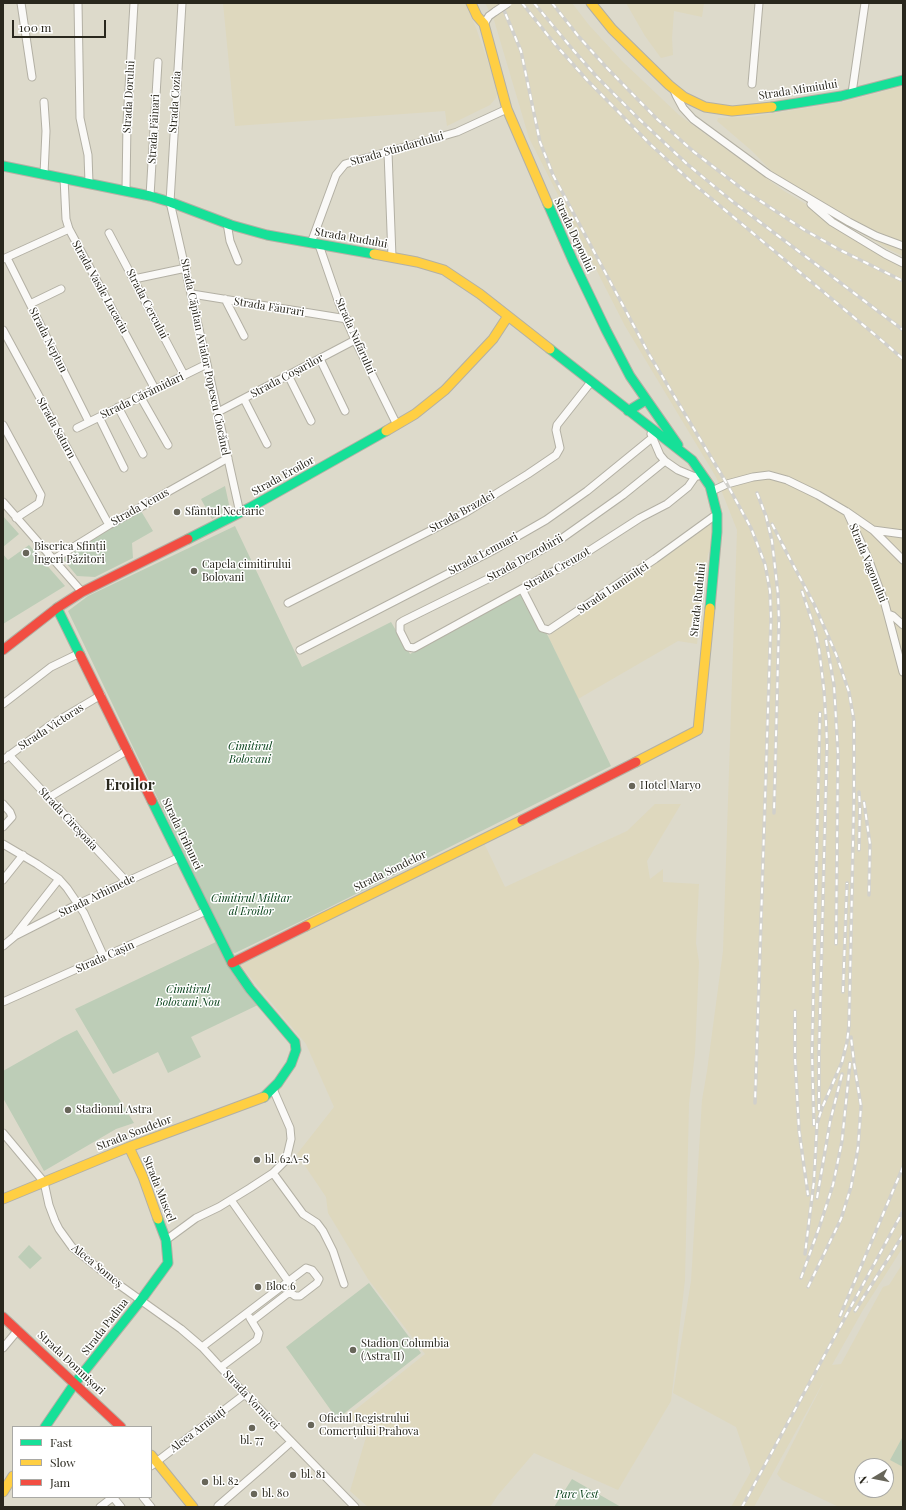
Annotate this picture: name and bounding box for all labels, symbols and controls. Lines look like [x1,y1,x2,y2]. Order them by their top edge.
scale bar [14,12,108,38]
text: 100 m [19,19,51,35]
street label: Strada Dorului [121,60,137,134]
street label: Strada Cozia [166,70,184,134]
street label: Strada Mimiului [758,77,838,103]
street label: Strada Făinari [146,94,162,164]
street label: Strada Stindardului [349,129,445,169]
street label: Strada Depoului [551,196,597,274]
street label: Strada Rudului [313,225,389,251]
street label: Strada Vasile Lucaciu [69,238,131,336]
street label: Strada Căpitan Aviator Popescu Ciocănel [178,257,232,457]
street label: Strada Cercului [123,267,171,341]
street label: Strada Făurari [233,295,305,319]
street label: Strada Nufărului [332,296,378,376]
street label: Strada Neptun [26,305,70,375]
street label: Strada Coșarilor [248,351,326,401]
street label: Strada Cărămidari [98,370,186,422]
street label: Strada Saturn [34,395,78,461]
street label: Strada Eroilor [249,453,317,499]
street label: Strada Venus [109,486,171,528]
street label: Strada Brazdei [427,489,497,535]
place label: Sfântul Nectarie [185,505,264,519]
marker: Sfântul Nectarie [172,507,182,517]
street label: Strada Vagonului [846,522,890,604]
street label: Strada Lemnari [446,530,520,578]
street label: Strada Dezrobirii [485,532,565,584]
place label: Biserica Sfinții Îngeri Păzitori [34,540,106,566]
street label: Strada Creuzot [522,545,592,593]
marker: Biserica Sfinții Îngeri Păzitori [21,548,31,558]
place label: Capela cimitirului Bolovani [202,558,291,584]
street label: Strada Luminiței [575,559,651,617]
street label: Strada Rudului [688,563,708,637]
marker: Capela cimitirului Bolovani [189,566,199,576]
street label: Strada Victoras [16,701,86,753]
park label: Cimitirul Bolovani [228,740,272,766]
district label: Eroilor [105,776,155,794]
place label: Hotel Maryo [640,779,701,793]
marker: Hotel Maryo [627,781,637,791]
street label: Strada Cireșoaia [36,785,100,853]
street label: Strada Tribunei [159,796,205,872]
street label: Strada Sondelor [351,848,429,894]
street label: Strada Arhimede [57,872,137,920]
park label: Cimitirul Militar al Eroilor [211,892,291,918]
street label: Strada Cașin [74,938,136,976]
park label: Cimitirul Bolovani Nou [156,983,220,1009]
place label: Stadionul Astra [76,1103,152,1117]
marker: Stadionul Astra [63,1105,73,1115]
street label: Strada Sondelor [95,1113,173,1153]
place label: bl. 62A-S [265,1153,309,1167]
street label: Strada Muscel [140,1154,178,1224]
marker: bl. 62A-S [252,1155,262,1165]
street label: Aleea Someș [69,1242,125,1290]
place label: Bloc 6 [266,1280,296,1294]
marker: Bloc 6 [253,1282,263,1292]
street label: Strada Padina [79,1296,131,1358]
street label: Strada Domnișori [35,1328,107,1398]
place label: Stadion Columbia (Astra II) [361,1337,449,1363]
marker: Stadion Columbia (Astra II) [348,1345,358,1355]
street label: Strada Vornicei [220,1368,282,1432]
street label: Aleea Arnăuți [167,1405,229,1455]
place label: Oficiul Registrului Comerțului Prahova [319,1412,419,1438]
marker: Oficiul Registrului Comerțului Prahova [306,1420,316,1430]
marker: bl. 77 [247,1423,257,1433]
legend [12,1426,152,1498]
text: Fast [50,1434,72,1450]
place label: bl. 77 [240,1434,264,1448]
text: Slow [50,1454,76,1470]
north arrow [854,1458,894,1498]
place label: bl. 81 [301,1468,326,1482]
marker: bl. 81 [288,1470,298,1480]
text: Jam [50,1474,70,1490]
place label: bl. 82 [213,1475,239,1489]
text: N [855,1475,871,1485]
marker: bl. 82 [200,1477,210,1487]
place label: bl. 80 [262,1487,289,1501]
park label: Parc Vest [555,1488,599,1502]
marker: bl. 80 [249,1489,259,1499]

